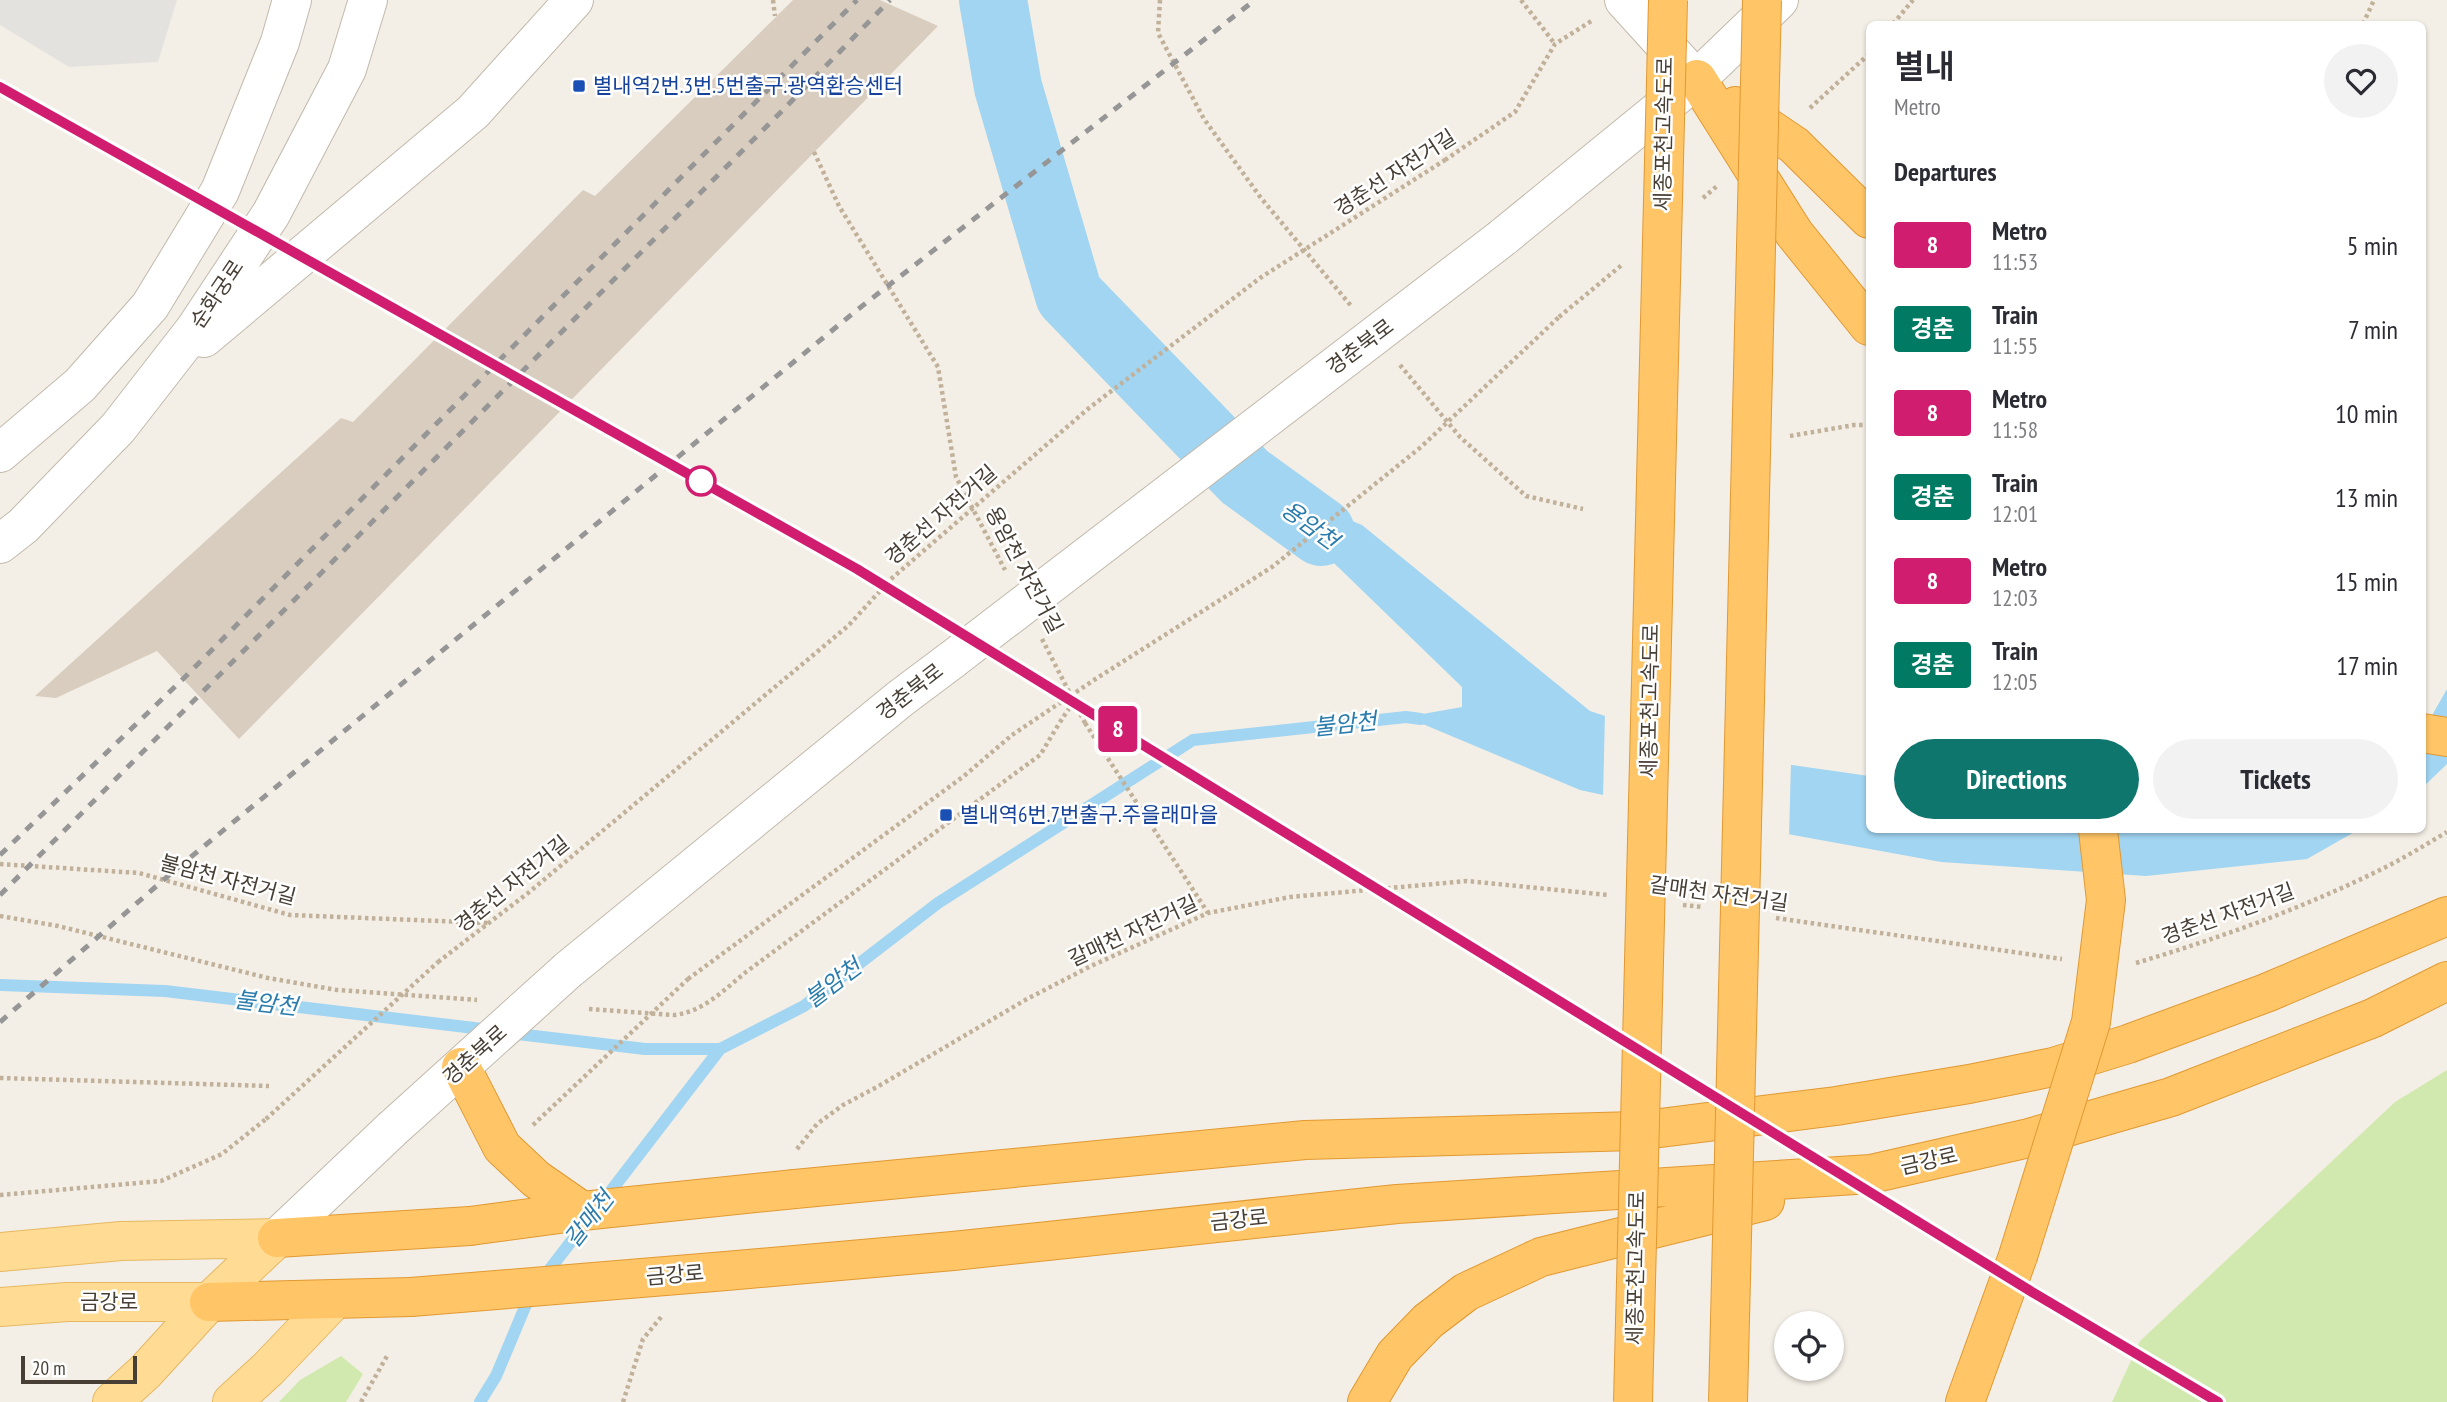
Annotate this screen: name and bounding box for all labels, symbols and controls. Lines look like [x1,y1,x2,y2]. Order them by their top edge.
text: 별내 [1894,44,1955,87]
button: heart [2324,44,2398,118]
street label: 세종포천고속도로 [1649,56,1678,211]
place label: 별내역2번.3번.5번출구.광역환승센터 [593,72,903,99]
marker: 별내역2번.3번.5번출구.광역환승센터 [571,78,587,94]
text: Metro [1894,92,1941,121]
street label: 경춘선 자전거길 [1329,123,1461,222]
text: Departures [1894,155,1997,188]
text: Metro [1992,214,2047,247]
text: 8 [1927,229,1938,260]
text: 5 min [2347,229,2398,262]
text: 11:53 [1992,247,2038,276]
street label: 순화궁로 [184,254,249,333]
text: Train [1992,298,2038,331]
street label: 경춘북로 [1321,313,1399,381]
text: 경춘 [1910,313,1955,344]
text: 7 min [2348,313,2398,346]
text: 11:55 [1992,331,2038,360]
text: Metro [1992,382,2047,415]
text: 8 [1927,397,1938,428]
text: 10 min [2335,397,2398,430]
text: 11:58 [1992,415,2038,444]
street label: 경춘선 자전거길 [879,459,1002,571]
unlabelled marker [686,466,716,496]
text: Train [1992,466,2038,499]
text: 경춘 [1910,481,1955,512]
text: 13 min [2335,481,2398,514]
water label: 용암천 [1276,494,1347,557]
text: 12:01 [1992,499,2038,528]
street label: 용암천 자전거길 [980,502,1069,638]
text: Metro [1992,550,2047,583]
text: 8 [1927,565,1938,596]
text: 15 min [2335,565,2398,598]
text: 12:03 [1992,583,2038,612]
street label: 세종포천고속도로 [1635,623,1664,778]
text: Train [1992,634,2038,667]
text: 경춘 [1910,649,1955,680]
text: 17 min [2336,649,2398,682]
street label: 경춘북로 [871,657,948,726]
text: 12:05 [1992,667,2038,696]
water label: 불암천 [1312,705,1381,741]
line badge: 8 [1095,706,1141,752]
text: 8 [1112,713,1124,744]
button: Directions [1894,739,2139,819]
button: Tickets [2153,739,2398,819]
place label: 별내역6번.7번출구.주을래마을 [960,801,1218,828]
marker: 별내역6번.7번출구.주을래마을 [938,807,954,823]
street label: 경춘선 자전거길 [449,829,574,938]
street label: 불암천 자전거길 [157,848,299,911]
street label: 갈매천 자전거길 [1648,870,1790,917]
street label: 경춘선 자전거길 [2158,877,2298,950]
street label: 갈매천 자전거길 [1064,889,1202,972]
water label: 불암천 [799,950,869,1013]
water label: 불암천 [233,984,302,1021]
street label: 경춘북로 [437,1019,512,1091]
street label: 금강로 [1898,1141,1960,1180]
water label: 갈매천 [558,1183,621,1253]
street label: 세종포천고속도로 [1621,1190,1650,1345]
street label: 금강로 [1209,1203,1269,1236]
street label: 금강로 [645,1259,705,1290]
street label: 금강로 [80,1288,138,1315]
map controls [1774,1311,1844,1381]
button: locate [1774,1311,1844,1381]
scale bar [21,1353,136,1385]
text: 20 m [32,1356,66,1380]

